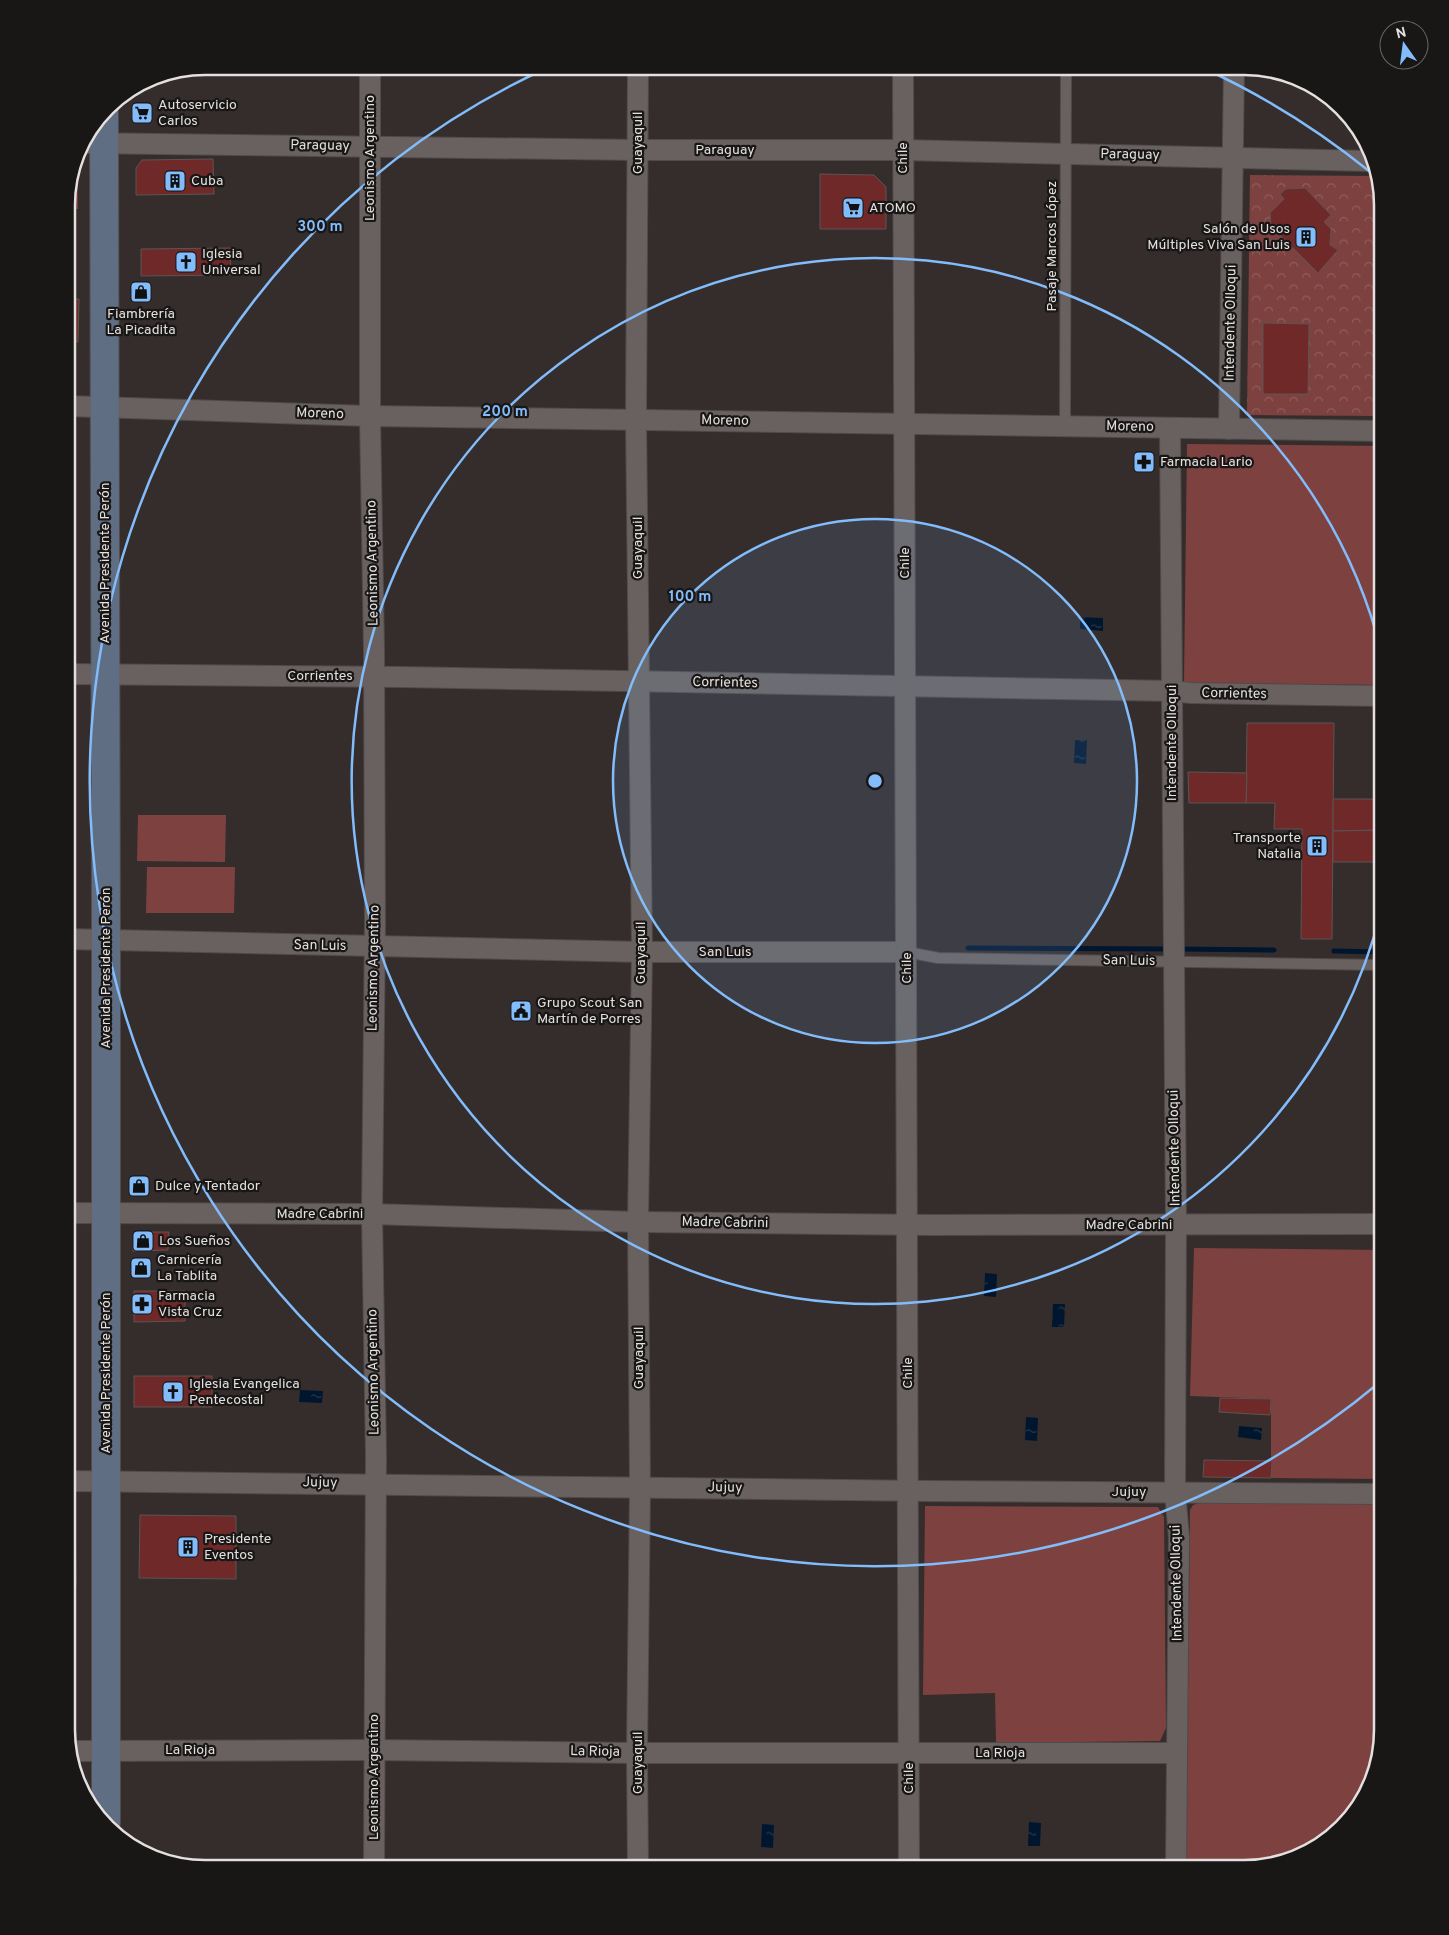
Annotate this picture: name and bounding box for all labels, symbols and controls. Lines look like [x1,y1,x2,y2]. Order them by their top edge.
north arrow [1379,20,1429,70]
text: N [1394,24,1408,43]
street label: Leonismo Argentino [362,95,379,221]
place label: Autoservicio Carlos [158,97,237,130]
supermarket icon: Autoservicio Carlos [130,101,154,125]
street label: Guayaquil [630,112,647,174]
street label: Paraguay [290,137,350,155]
street label: Paraguay [695,142,755,159]
street label: Chile [895,142,912,174]
street label: Paraguay [1100,146,1160,164]
building icon: Cuba [163,169,187,193]
place label: Cuba [191,173,223,190]
street label: Pasaje Marcos López [1044,181,1061,311]
supermarket icon: ATOMO [841,196,865,220]
place label: ATOMO [869,200,916,217]
text: 300 m [297,218,343,237]
place label: Salón de Usos Múltiples Viva San Luis [1147,221,1290,254]
building icon: Salón de Usos Múltiples Viva San Luis [1294,225,1318,249]
place label: Iglesia Universal [202,246,261,279]
church icon: Iglesia Universal [174,250,198,274]
street label: Intendente Olloqui [1221,265,1241,381]
shop icon: Fiambrería La Picadita [129,280,153,304]
place label: Fiambrería La Picadita [106,306,176,339]
text: 200 m [482,403,528,422]
street label: Moreno [296,405,344,423]
street label: Moreno [701,412,749,430]
street label: Moreno [1106,418,1154,436]
pharmacy icon: Farmacia Lario [1132,450,1156,474]
place label: Farmacia Lario [1160,454,1253,471]
street label: Avenida Presidente Perón [97,482,114,644]
street label: Leonismo Argentino [363,500,383,626]
street label: Guayaquil [630,517,647,579]
street label: Chile [897,547,914,579]
text: 100 m [669,588,711,607]
street label: Corrientes [287,668,353,685]
street label: Corrientes [692,674,758,692]
street label: Intendente Olloqui [1164,685,1181,801]
street label: Corrientes [1201,685,1267,703]
centre of rings [866,772,884,790]
place label: Transporte Natalia [1233,830,1301,863]
building icon: Transporte Natalia [1305,834,1329,858]
street label: Avenida Presidente Perón [98,887,115,1049]
street label: Leonismo Argentino [364,905,384,1031]
street label: Guayaquil [633,922,650,984]
street label: San Luis [293,937,347,955]
street label: San Luis [699,944,751,961]
street label: Chile [899,952,916,984]
street label: San Luis [1102,952,1156,970]
place label: Grupo Scout San Martín de Porres [537,995,643,1028]
public building icon: Grupo Scout San Martín de Porres [509,999,533,1023]
street label: Intendente Olloqui [1165,1090,1185,1206]
shop icon: Dulce y Tentador [127,1174,151,1198]
place label: Dulce y Tentador [155,1178,261,1195]
street label: Madre Cabrini [277,1206,363,1223]
street label: Madre Cabrini [681,1214,769,1232]
street label: Madre Cabrini [1086,1217,1172,1234]
shop icon: Los Sueños [131,1229,155,1253]
place label: Los Sueños [159,1233,230,1250]
place label: Carnicería La Tablita [157,1252,222,1285]
shop icon: Carnicería La Tablita [129,1256,153,1280]
place label: Farmacia Vista Cruz [158,1288,222,1321]
street label: Avenida Presidente Perón [98,1292,115,1454]
pharmacy icon: Farmacia Vista Cruz [130,1292,154,1316]
street label: Leonismo Argentino [364,1309,384,1435]
street label: Guayaquil [631,1327,648,1389]
street label: Chile [900,1357,917,1389]
place label: Iglesia Evangelica Pentecostal [189,1376,300,1409]
church icon: Iglesia Evangelica Pentecostal [161,1380,185,1404]
street label: Jujuy [302,1474,338,1492]
street label: Jujuy [707,1479,743,1497]
street label: Jujuy [1112,1484,1147,1501]
street label: Intendente Olloqui [1167,1525,1187,1641]
place label: Presidente Eventos [204,1531,271,1564]
building icon: Presidente Eventos [176,1535,200,1559]
street label: Leonismo Argentino [366,1714,383,1840]
street label: Guayaquil [630,1732,647,1794]
street label: La Rioja [165,1742,215,1759]
street label: La Rioja [570,1743,620,1761]
street label: La Rioja [975,1745,1025,1762]
street label: Chile [901,1762,918,1794]

